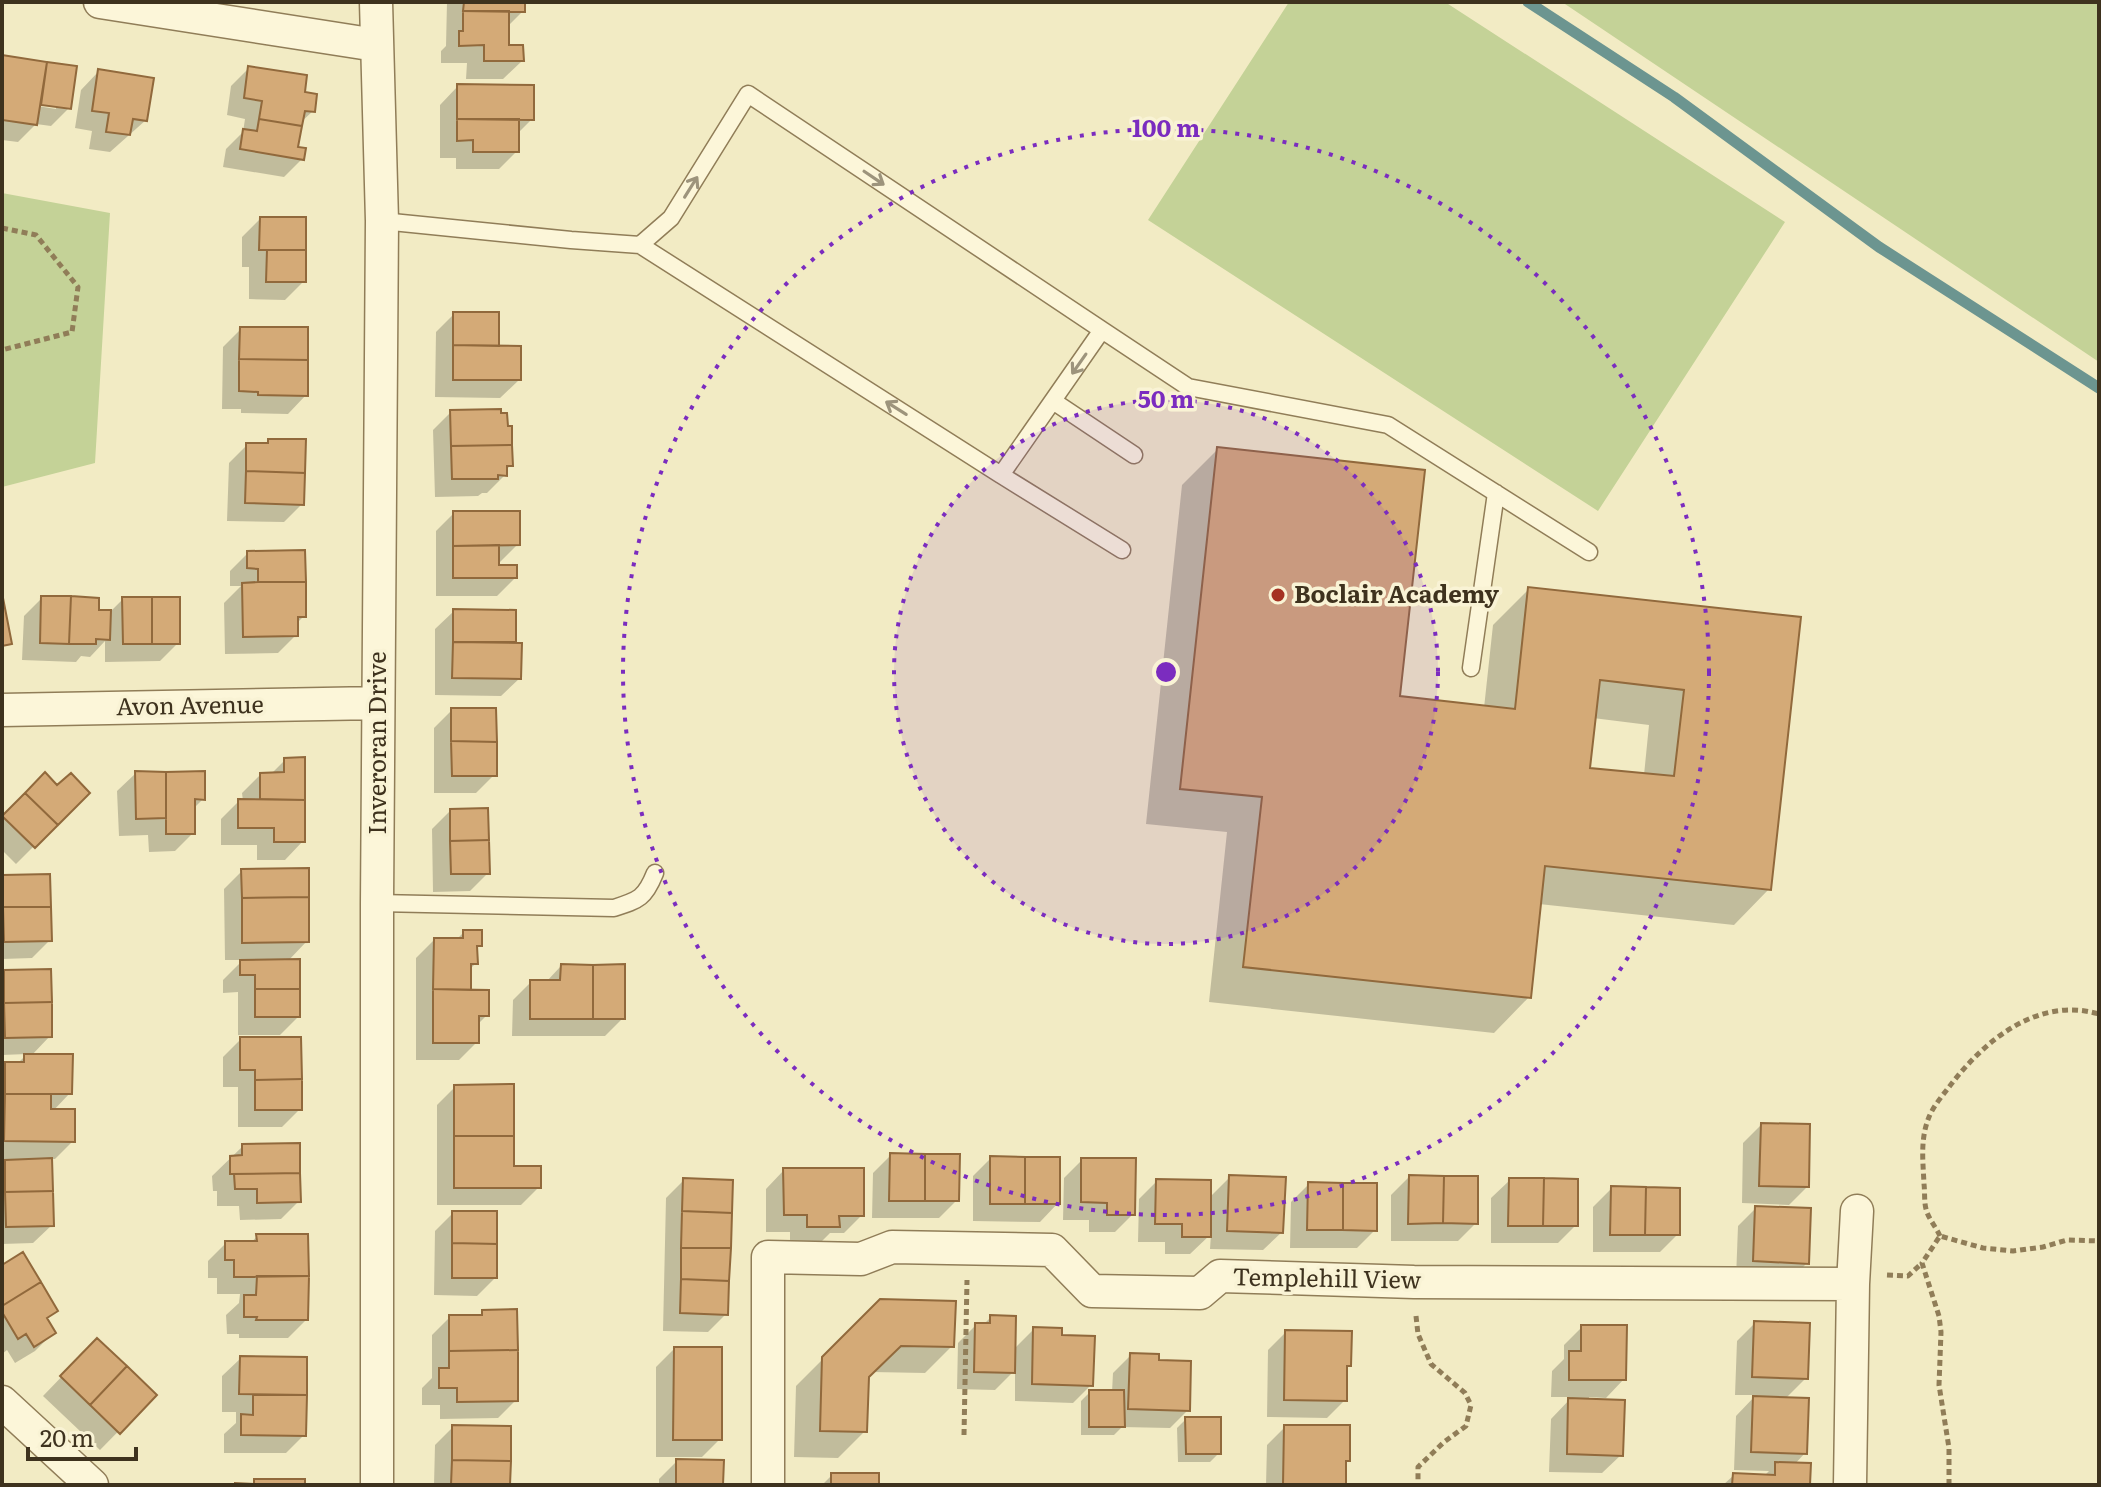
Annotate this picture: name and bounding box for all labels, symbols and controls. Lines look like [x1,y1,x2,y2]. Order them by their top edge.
text: 100 m [1132,109,1200,144]
one-way arrow [862,170,884,186]
one-way arrow [683,176,699,199]
one-way arrow [1071,353,1088,374]
text: 50 m [1138,380,1194,415]
one-way arrow [885,399,908,415]
place label: Boclair Academy [1294,575,1499,610]
marker: Boclair Academy [1269,586,1287,604]
street label: Inveroran Drive [358,651,393,835]
centre of rings [1152,658,1180,686]
street label: Avon Avenue [116,685,264,722]
street label: Templehill View [1232,1257,1422,1296]
scale bar [28,1411,136,1461]
text: 20 m [40,1419,94,1454]

